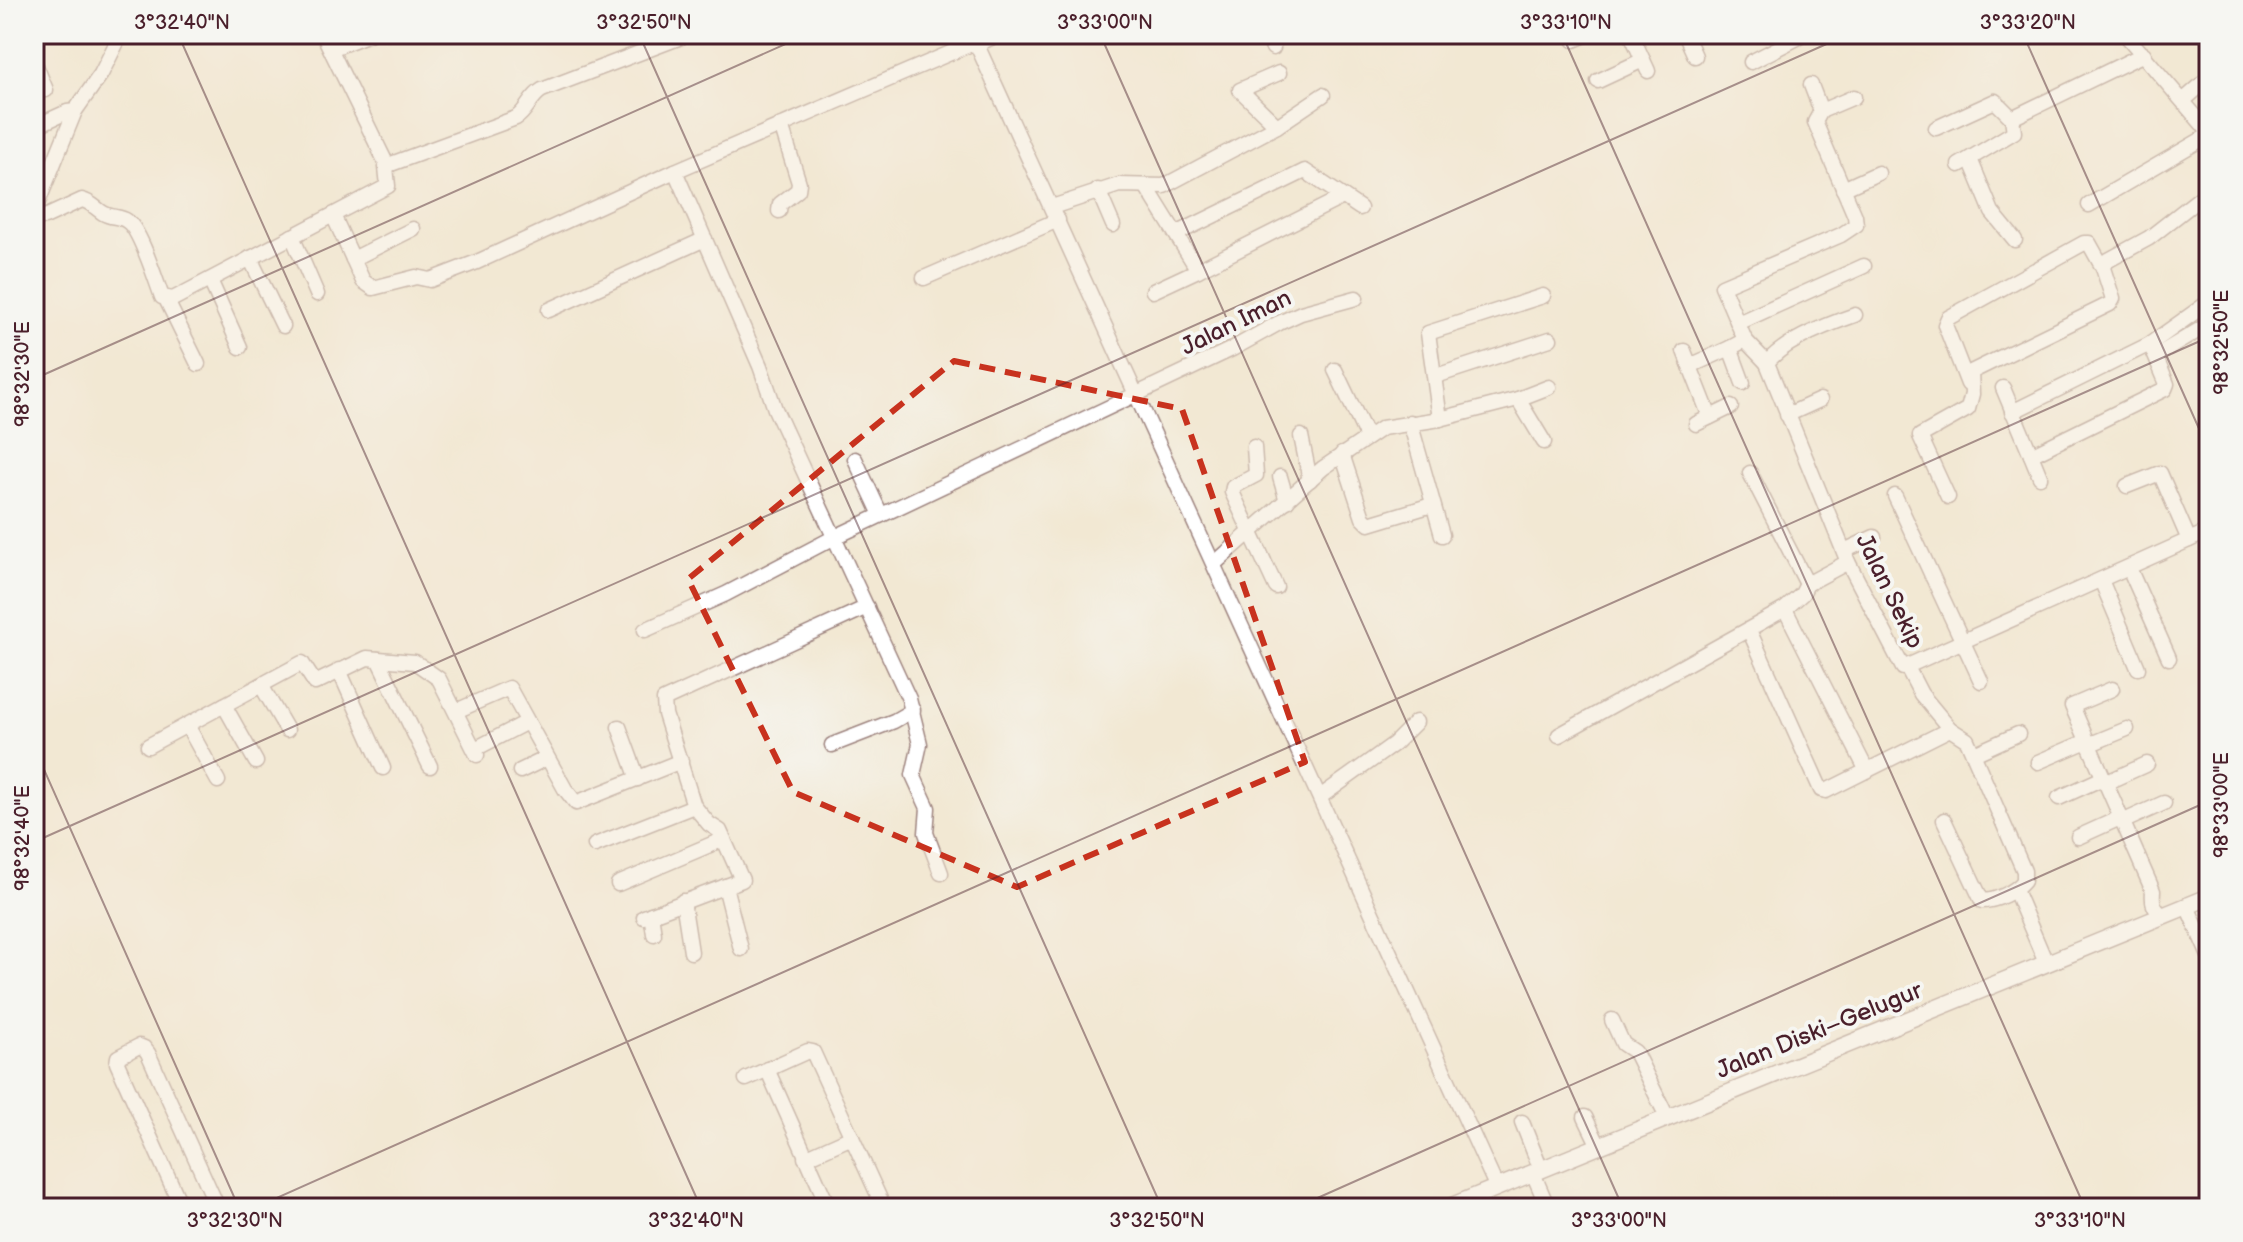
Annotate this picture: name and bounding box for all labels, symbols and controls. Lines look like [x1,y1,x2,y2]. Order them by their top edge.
text: 3°32'40"N [134,11,230,35]
text: 3°32'50"N [596,11,692,35]
text: 3°33'00"N [1057,11,1153,35]
text: 3°33'10"N [1520,11,1612,35]
text: 3°33'20"N [1980,11,2076,35]
street label: Jalan Iman [1176,283,1296,362]
text: 98°32'50"E [2210,290,2234,394]
text: 98°32'30"E [11,321,35,427]
street label: Jalan Sekip [1849,529,1930,653]
text: 98°33'00"E [2210,752,2234,858]
text: 98°32'40"E [11,785,35,891]
street label: Jalan Diski–Gelugur [1712,976,1927,1085]
text: 3°32'30"N [187,1209,283,1233]
text: 3°32'40"N [648,1209,744,1233]
text: 3°32'50"N [1109,1209,1205,1233]
text: 3°33'00"N [1571,1209,1667,1233]
text: 3°33'10"N [2034,1209,2126,1233]

